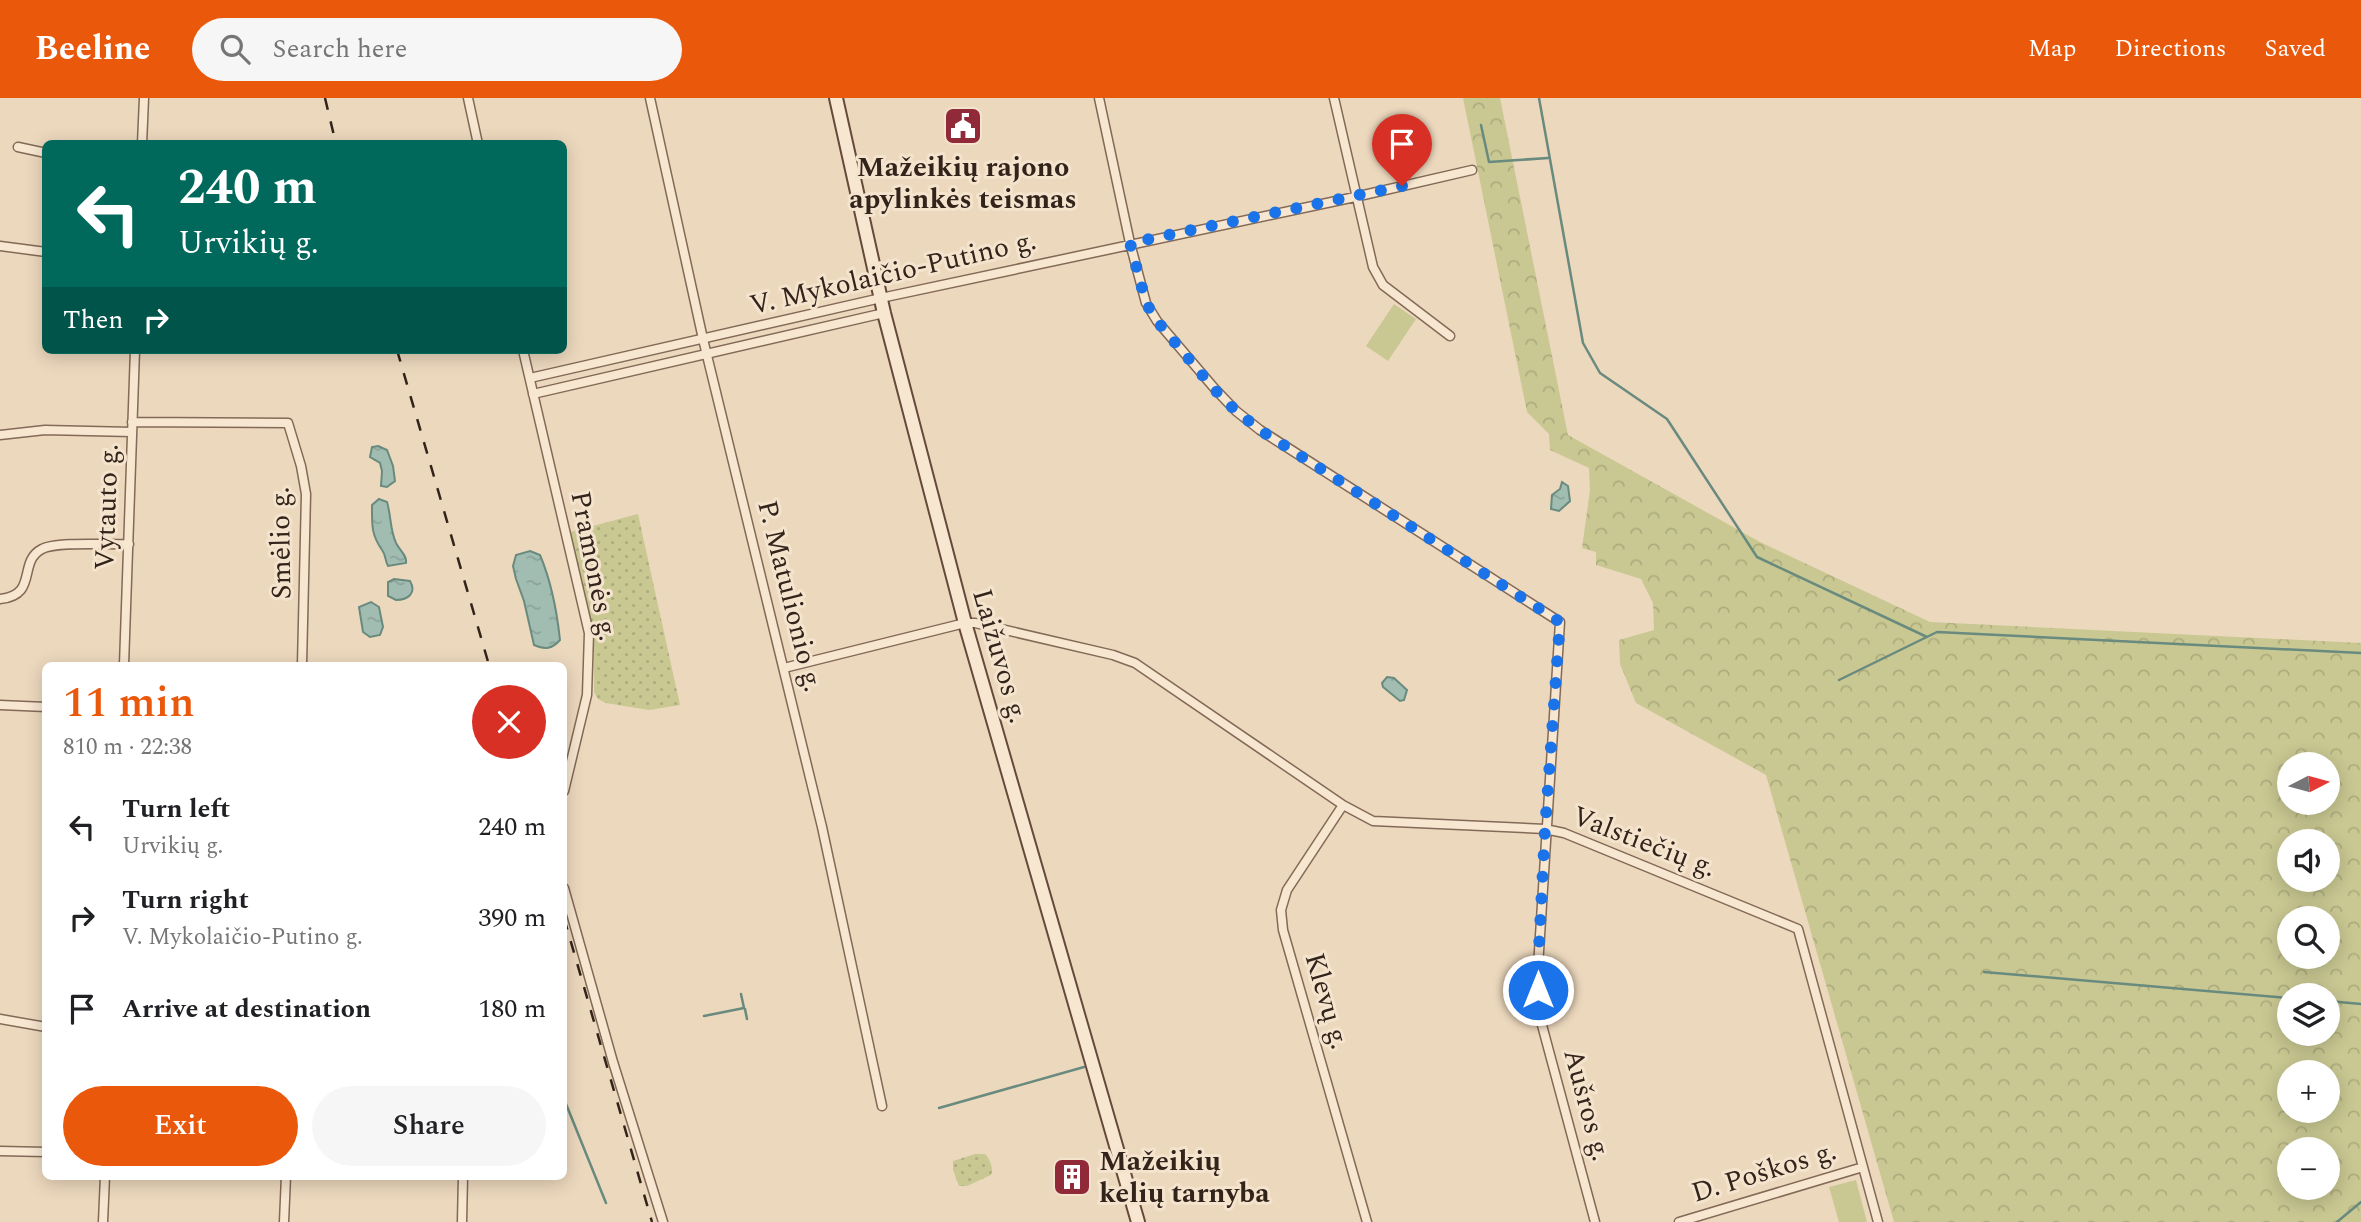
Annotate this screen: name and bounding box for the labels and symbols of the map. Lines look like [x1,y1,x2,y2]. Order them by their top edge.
public building icon: Mažeikių rajono apylinkės teismas [942,105,984,147]
pin [1372,114,1432,186]
place label: Mažeikių rajono apylinkės teismas [849,146,1077,221]
street label: V. Mykolaičio-Putino g. [745,219,1041,327]
street label: Vytauto g. [83,443,131,571]
street label: Smėlio g. [259,486,303,600]
street label: Pramonės g. [558,487,630,645]
street label: P. Matulionio g. [745,496,835,696]
street label: Laižuvos g. [960,584,1040,728]
north arrow [2277,752,2340,816]
street label: Valstiečių g. [1566,795,1722,889]
street label: Klevų g. [1293,948,1361,1054]
position arrow [1501,953,1575,1027]
street label: Aušros g. [1551,1044,1623,1166]
street label: D. Poškos g. [1686,1130,1842,1214]
place label: Mažeikių kelių tarnyba [1099,1140,1270,1215]
building icon: Mažeikių kelių tarnyba [1051,1156,1093,1198]

